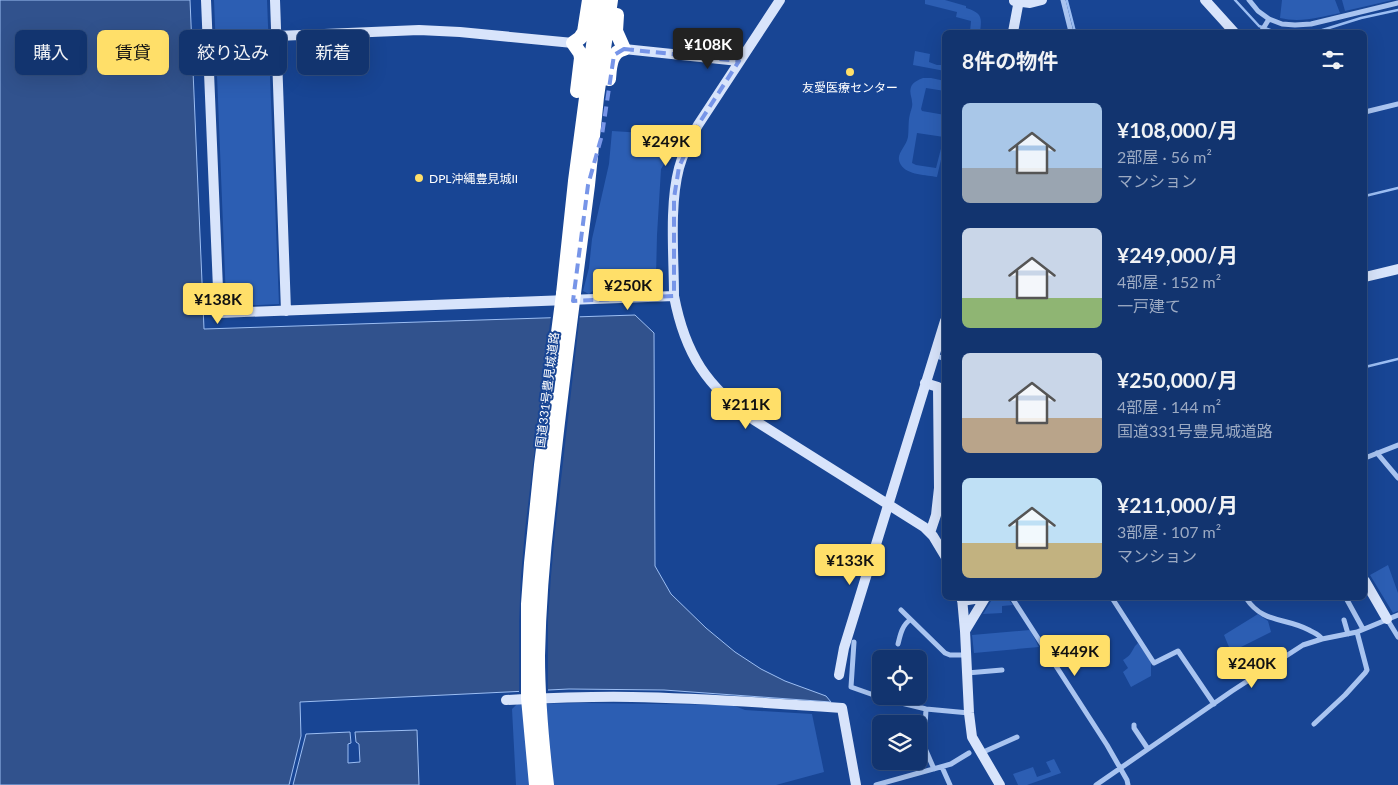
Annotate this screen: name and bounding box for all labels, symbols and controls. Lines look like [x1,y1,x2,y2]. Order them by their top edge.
pin: ¥108K [673,28,743,70]
chip: 購入 [15,30,87,75]
chip: 賃貸 [97,30,169,75]
chip: 絞り込み [179,30,287,75]
chip: 新着 [297,30,369,75]
text: ¥108K [684,34,732,53]
icon: filters [1319,46,1347,74]
text: 8件の物件 [962,48,1058,73]
marker: 友愛医療センター [844,66,856,78]
place label: 友愛医療センター [802,80,898,95]
text: ¥108,000/月 [1117,117,1238,142]
icon: home [1002,123,1062,183]
pin: ¥249K [631,124,701,167]
text: ¥249K [642,131,690,150]
text: 2部屋 · 56 m² [1117,147,1212,166]
place label: DPL沖縄豊見城II [429,171,518,186]
text: マンション [1117,171,1197,190]
marker: DPL沖縄豊見城II [413,172,425,184]
text: ¥249,000/月 [1117,242,1238,267]
icon: home [1002,248,1062,308]
pin: ¥250K [593,268,663,311]
text: 4部屋 · 152 m² [1117,272,1221,291]
text: ¥250K [604,275,652,294]
pin: ¥138K [183,282,253,325]
text: ¥138K [194,289,242,308]
text: 一戸建て [1117,296,1181,315]
street label: 国道331号豊見城道路 [532,331,562,449]
text: ¥250,000/月 [1117,367,1238,392]
icon: home [1002,373,1062,433]
pin: ¥211K [711,388,781,430]
text: ¥211K [722,394,770,413]
text: 4部屋 · 144 m² [1117,397,1221,416]
text: 国道331号豊見城道路 [1117,421,1273,440]
text: ¥211,000/月 [1117,492,1238,517]
icon: home [1002,498,1062,558]
text: 3部屋 · 107 m² [1117,522,1221,541]
pin: ¥133K [815,544,885,586]
text: マンション [1117,546,1197,565]
text: ¥133K [826,550,874,569]
pin: ¥449K [1040,634,1110,677]
text: ¥449K [1051,641,1099,660]
pin: ¥240K [1217,646,1287,689]
map controls [872,650,927,770]
button: locate [872,650,927,705]
text: ¥240K [1228,653,1276,672]
button: layers [872,715,927,770]

